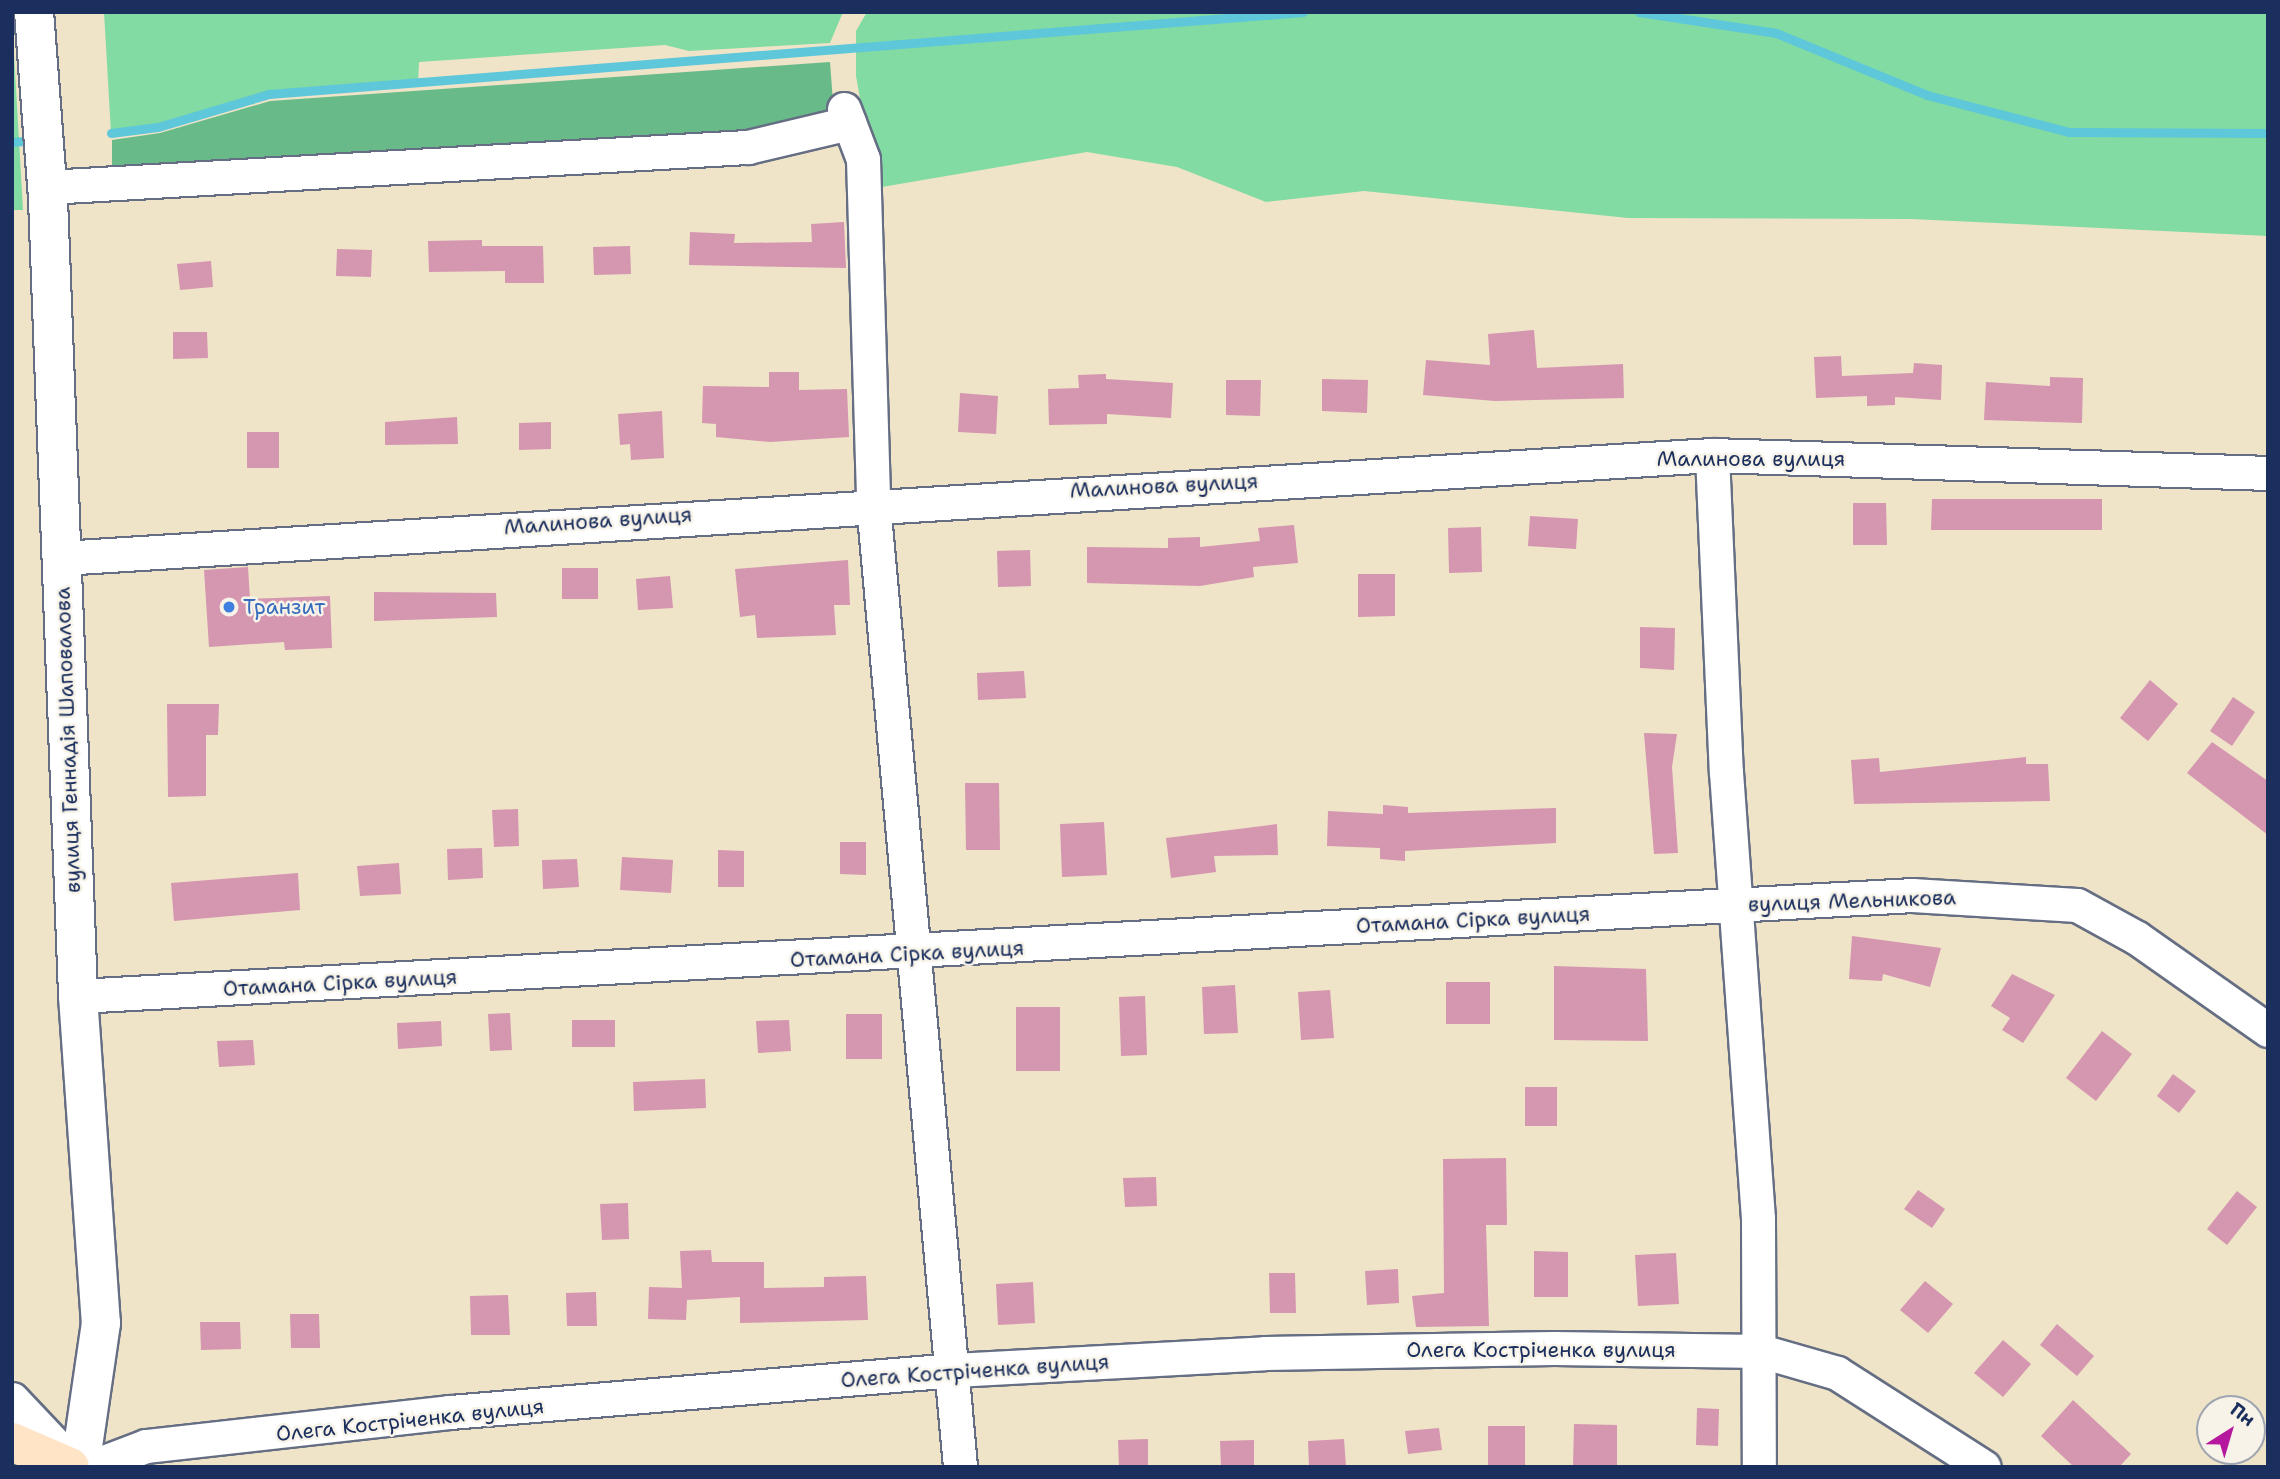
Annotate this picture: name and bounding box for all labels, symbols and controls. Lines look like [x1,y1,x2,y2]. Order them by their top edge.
street label: Малинова вулиця [1657,446,1845,472]
street label: Малинова вулиця [1069,468,1259,504]
street label: Малинова вулиця [503,502,693,540]
street label: вулиця Геннадія Шаповалова [50,587,86,893]
place label: Транзит [243,594,325,620]
marker: Транзит [221,599,237,615]
street label: вулиця Мельникова [1748,885,1956,917]
street label: Отамана Сірка вулиця [1355,901,1591,939]
street label: Отамана Сірка вулиця [789,935,1025,973]
street label: Отамана Сірка вулиця [222,964,458,1002]
street label: Олега Костріченка вулиця [1406,1337,1676,1363]
street label: Олега Костріченка вулиця [840,1349,1110,1393]
street label: Олега Костріченка вулиця [275,1393,545,1447]
north arrow [2196,1395,2266,1465]
text: Пн [2225,1397,2260,1432]

